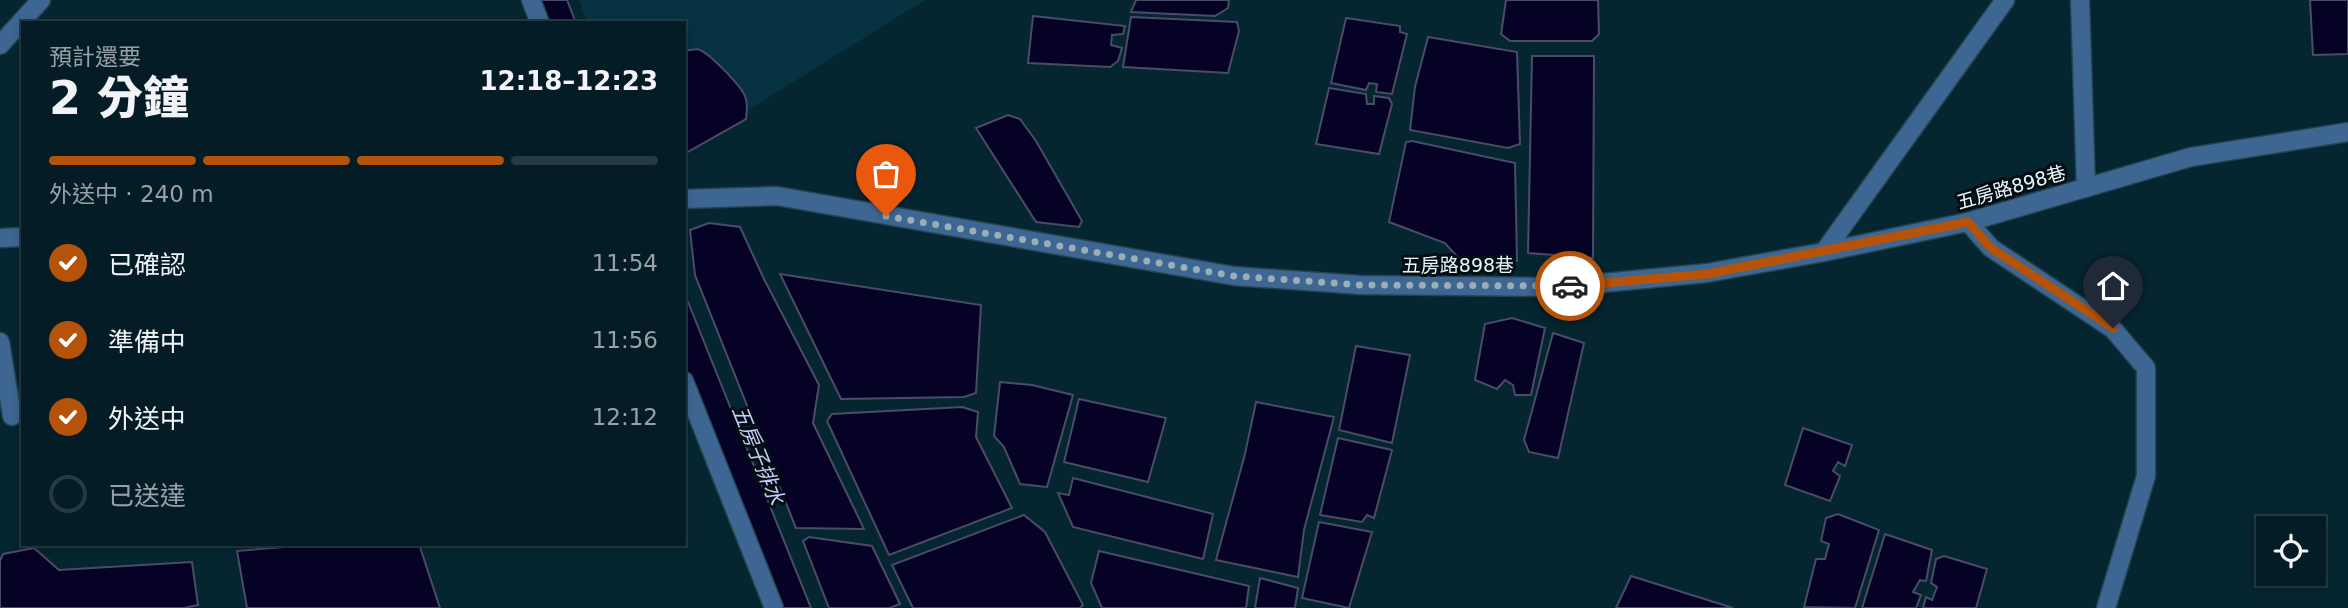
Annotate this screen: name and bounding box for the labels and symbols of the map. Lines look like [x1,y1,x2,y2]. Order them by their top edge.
pin [856,144,916,216]
street label: 五房路898巷 [1954,161,2068,213]
courier [1535,251,1605,321]
street label: 五房路898巷 [1402,254,1514,276]
pin [2083,256,2143,328]
water label: 五房子排水 [727,402,789,509]

